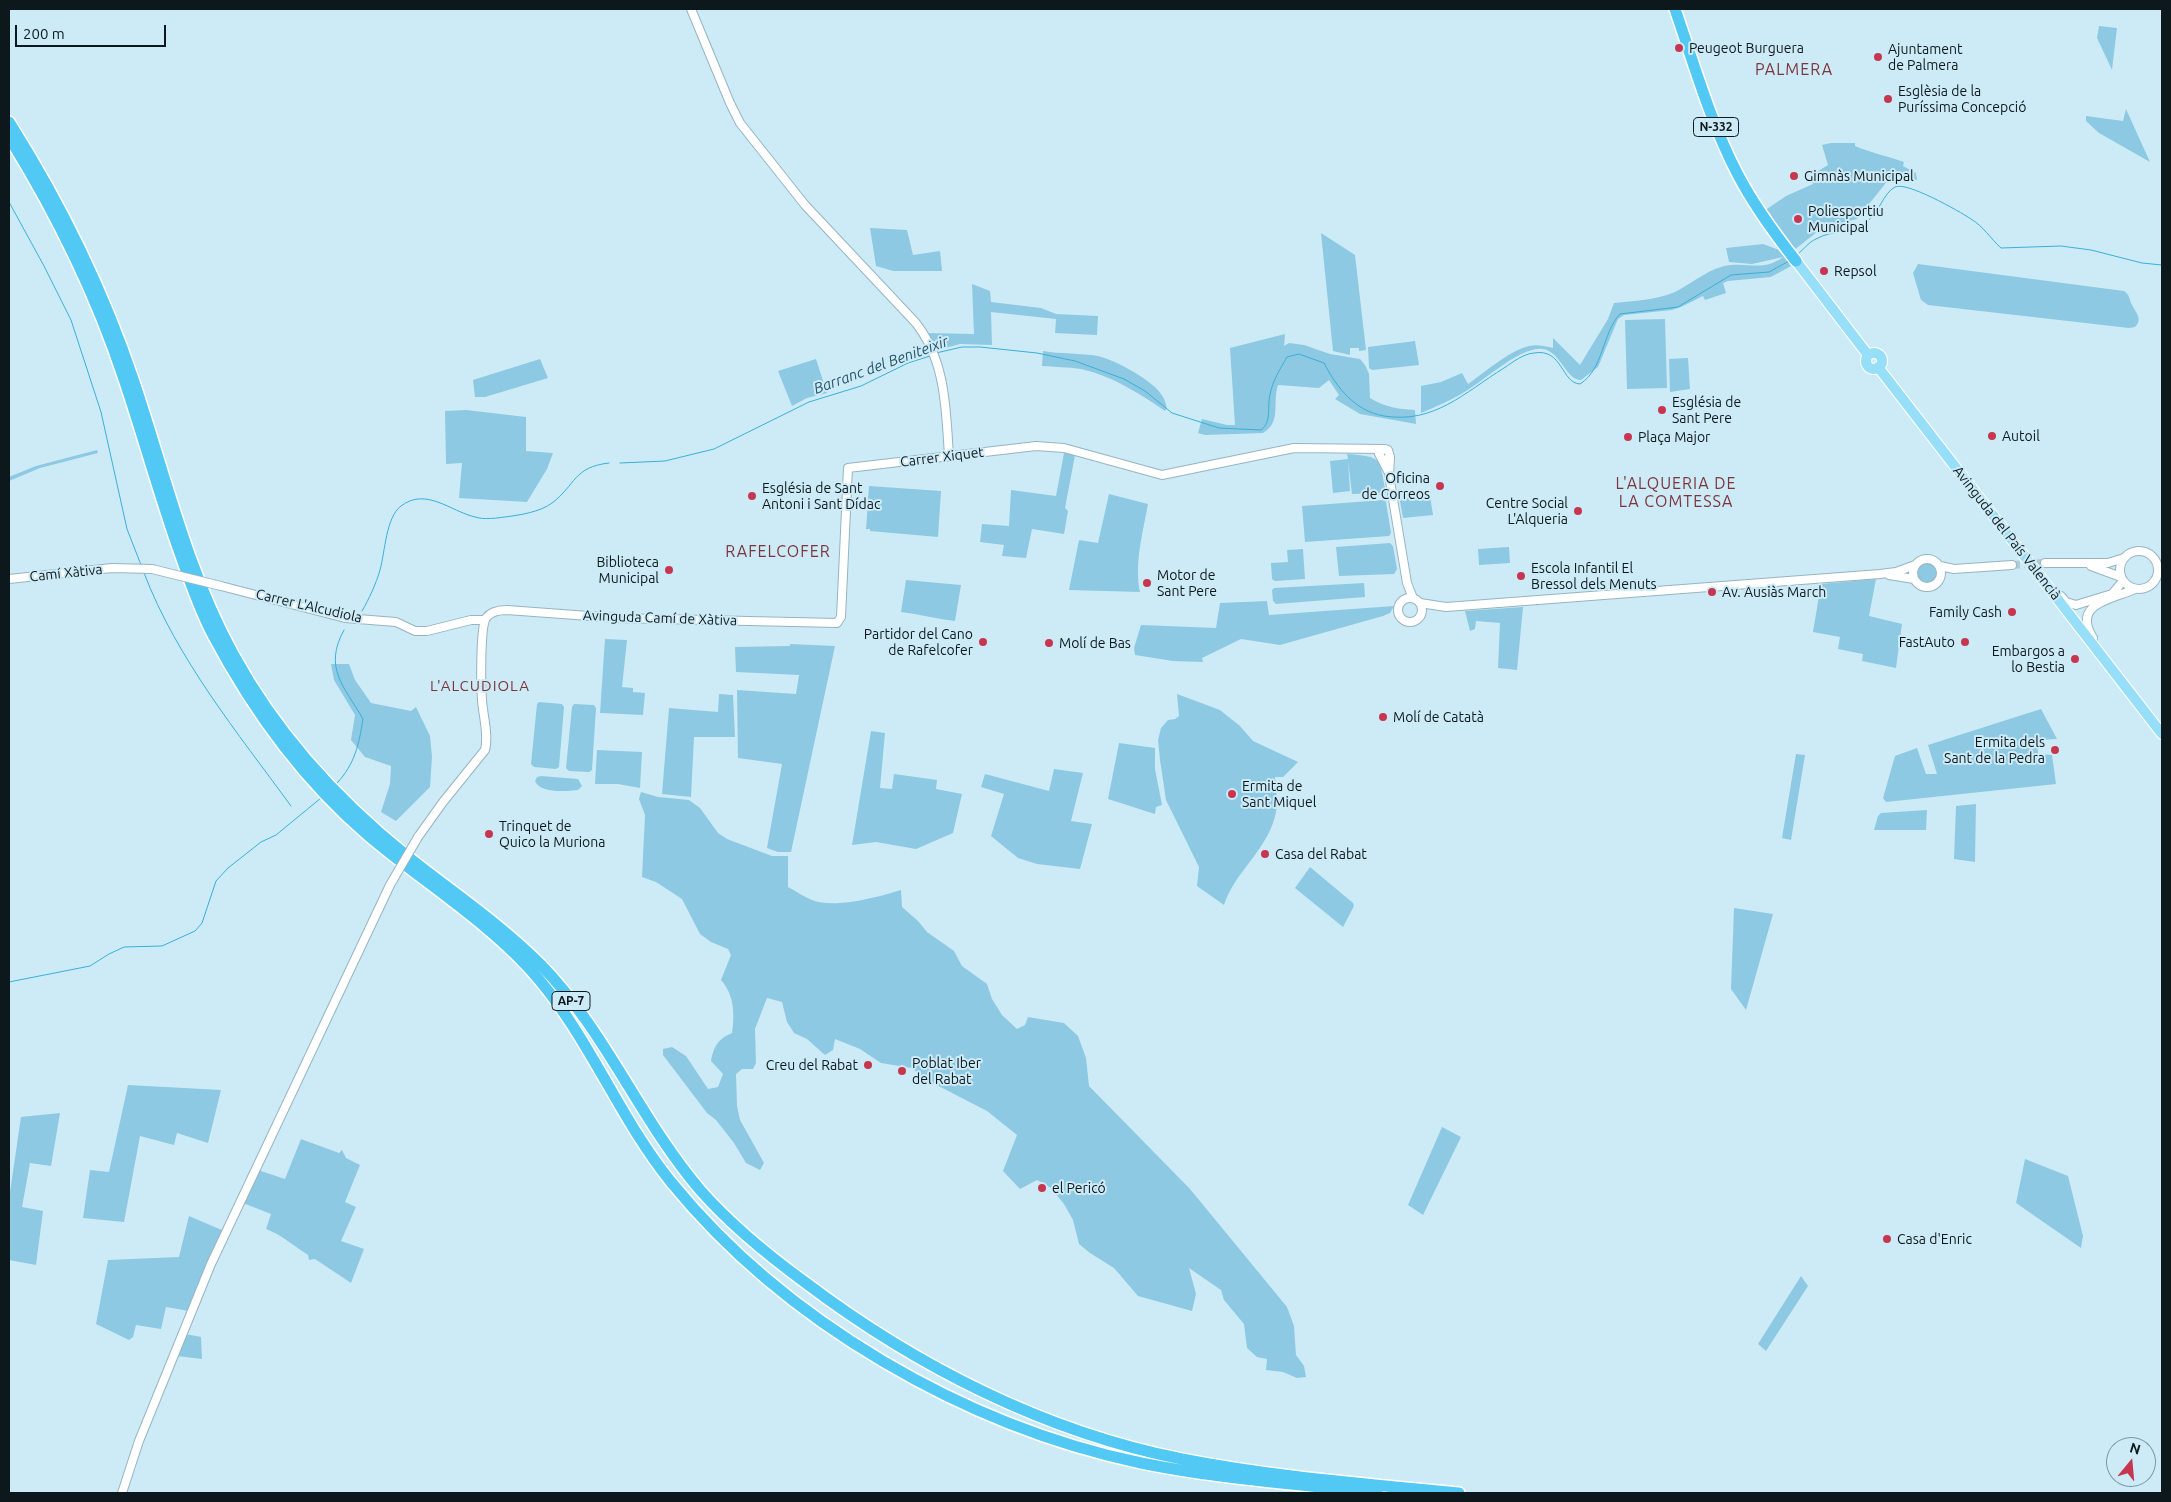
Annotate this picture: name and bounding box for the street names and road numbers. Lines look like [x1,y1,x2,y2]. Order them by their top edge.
road number: N-332 [1694,118,1738,136]
street label: Carrer Xiquet [899,444,985,470]
street label: Avinguda del País Valencià [1950,463,2064,603]
street label: Camí Xàtiva [29,561,103,585]
street label: Carrer L'Alcudiola [254,586,364,626]
street label: Avinguda Camí de Xàtiva [583,607,737,629]
road number: AP-7 [552,991,590,1010]

